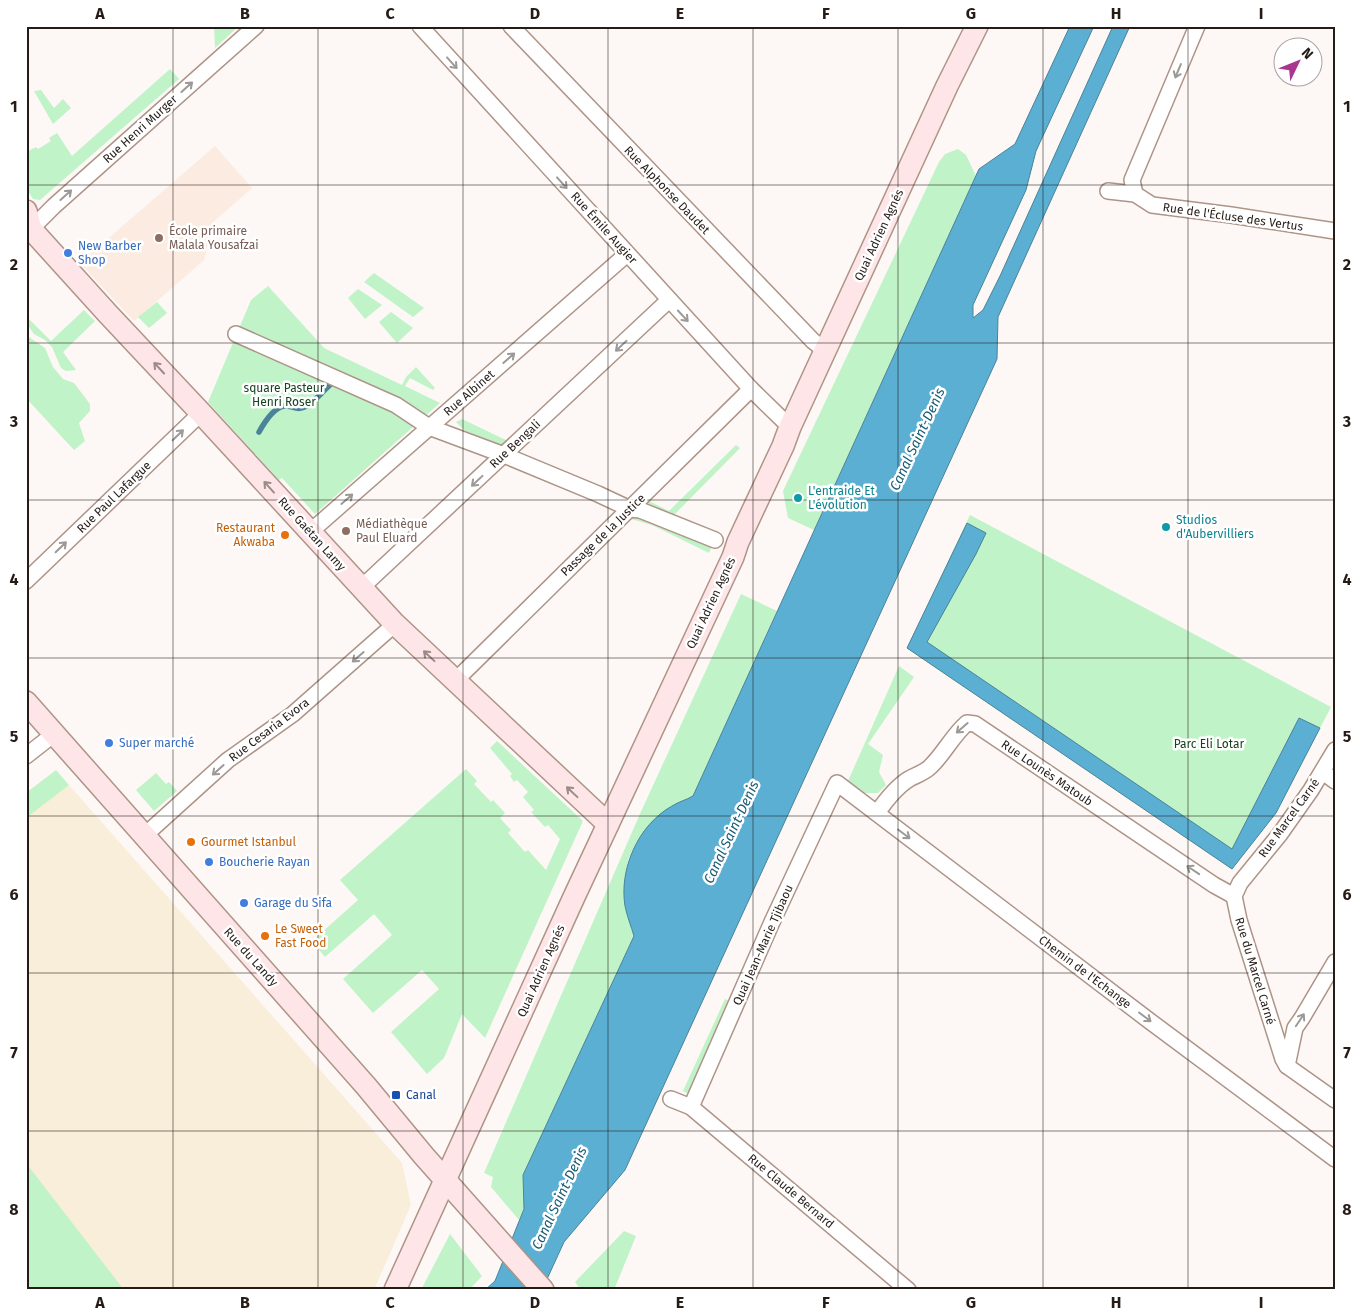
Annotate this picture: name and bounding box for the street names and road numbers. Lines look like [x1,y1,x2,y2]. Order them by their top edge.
street label: Rue Henri Murger [100,92,180,166]
street label: Rue Alphonse Daudet [621,143,713,237]
street label: Quai Adrien Agnés [852,187,907,283]
street label: Rue Émile Augier [568,189,641,267]
street label: Rue de l'Écluse des Vertus [1162,199,1305,234]
street label: Rue Albinet [441,367,498,419]
street label: Rue Bengali [487,417,543,471]
street label: Rue Paul Lafargue [74,458,154,536]
street label: Passage de la Justice [558,491,648,579]
street label: Rue Gaétan Lamy [275,494,349,574]
street label: Quai Adrien Agnés [684,555,739,651]
street label: Rue Cesaria Evora [226,695,312,765]
street label: Rue Lounès Matoub [999,737,1095,809]
street label: Rue Marcel Carné [1256,776,1322,860]
street label: Quai Jean-Marie Tjibaou [730,883,796,1007]
street label: Rue du Marcel Carné [1232,916,1278,1026]
street label: Quai Adrien Agnés [514,922,568,1019]
street label: Rue du Landy [221,925,281,989]
street label: Chemin de l'Echange [1036,933,1134,1011]
street label: Rue Claude Bernard [745,1151,837,1231]

